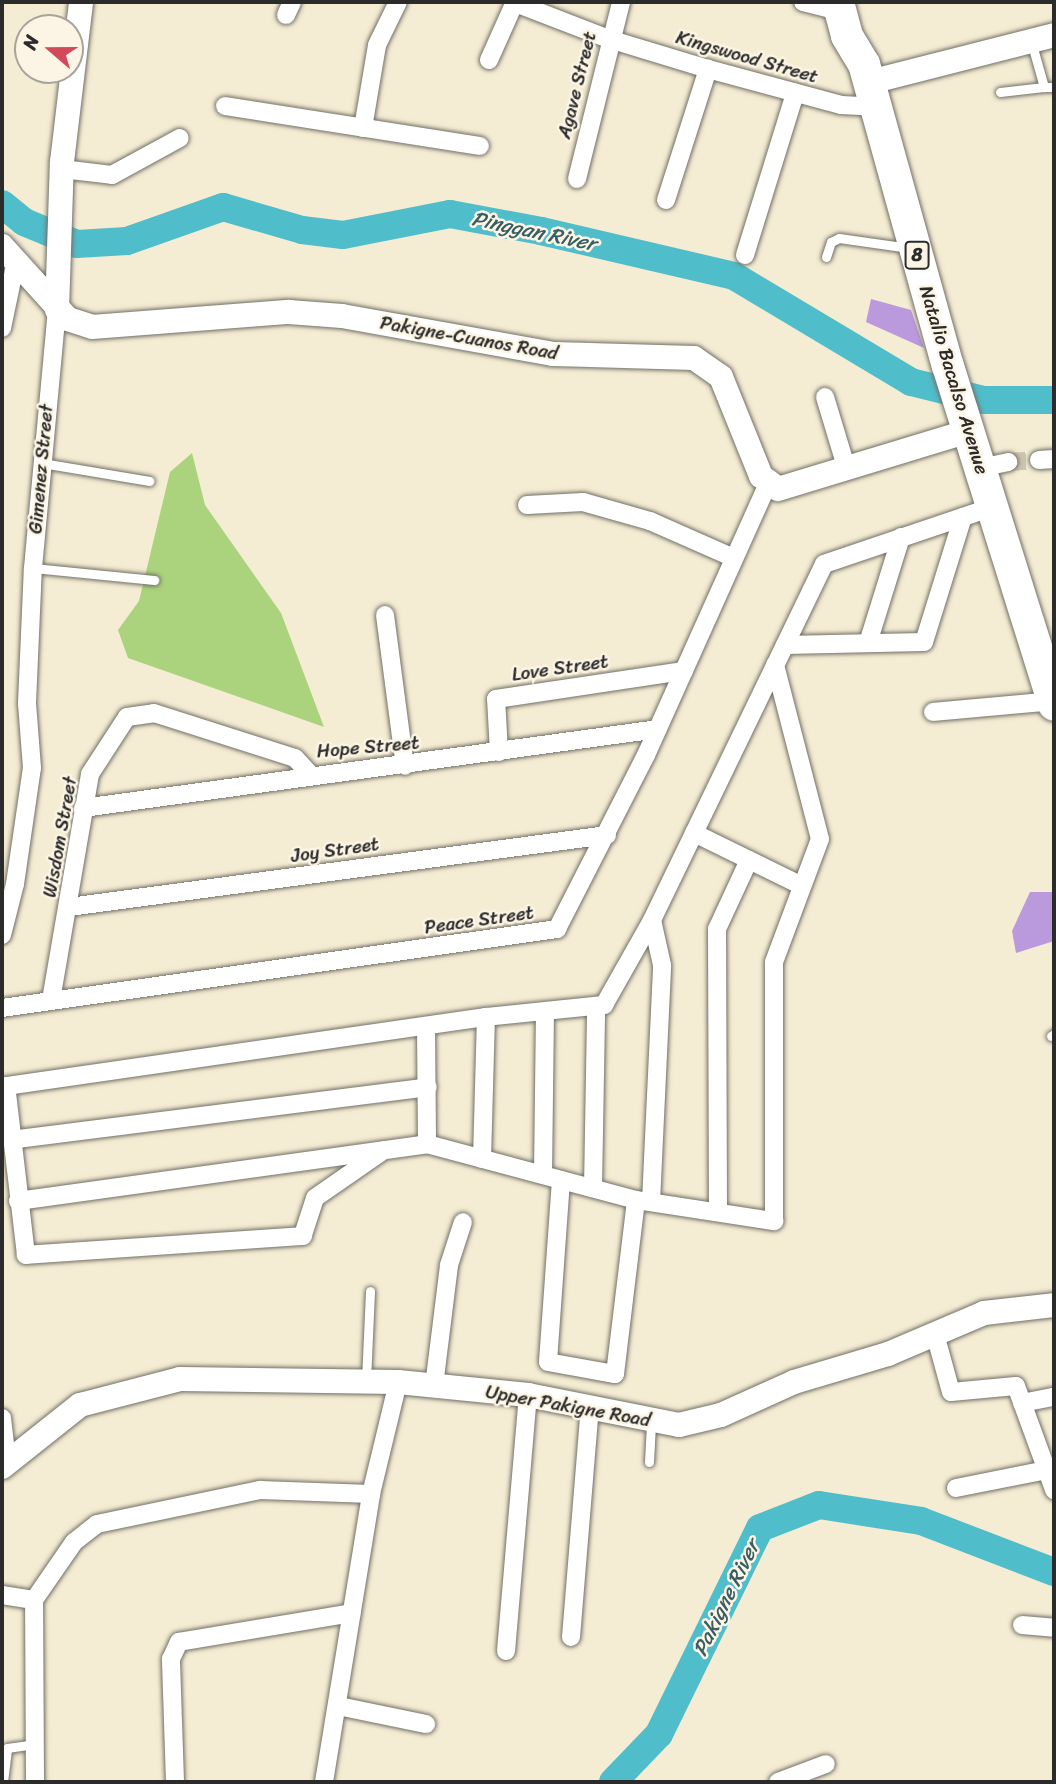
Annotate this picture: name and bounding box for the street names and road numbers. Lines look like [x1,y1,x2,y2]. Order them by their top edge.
street label: Kingswood Street [673,26,821,88]
street label: Agave Street [553,29,601,141]
road number: 8 [903,241,931,270]
street label: Natalio Bacalso Avenue [915,284,993,476]
street label: Pakigne-Cuanos Road [378,311,560,365]
street label: Gimenez Street [24,403,58,535]
street label: Love Street [510,650,610,686]
street label: Hope Street [316,731,420,763]
street label: Wisdom Street [38,774,82,900]
street label: Joy Street [290,833,380,867]
street label: Peace Street [423,901,535,939]
street label: Upper Pakigne Road [484,1380,652,1432]

